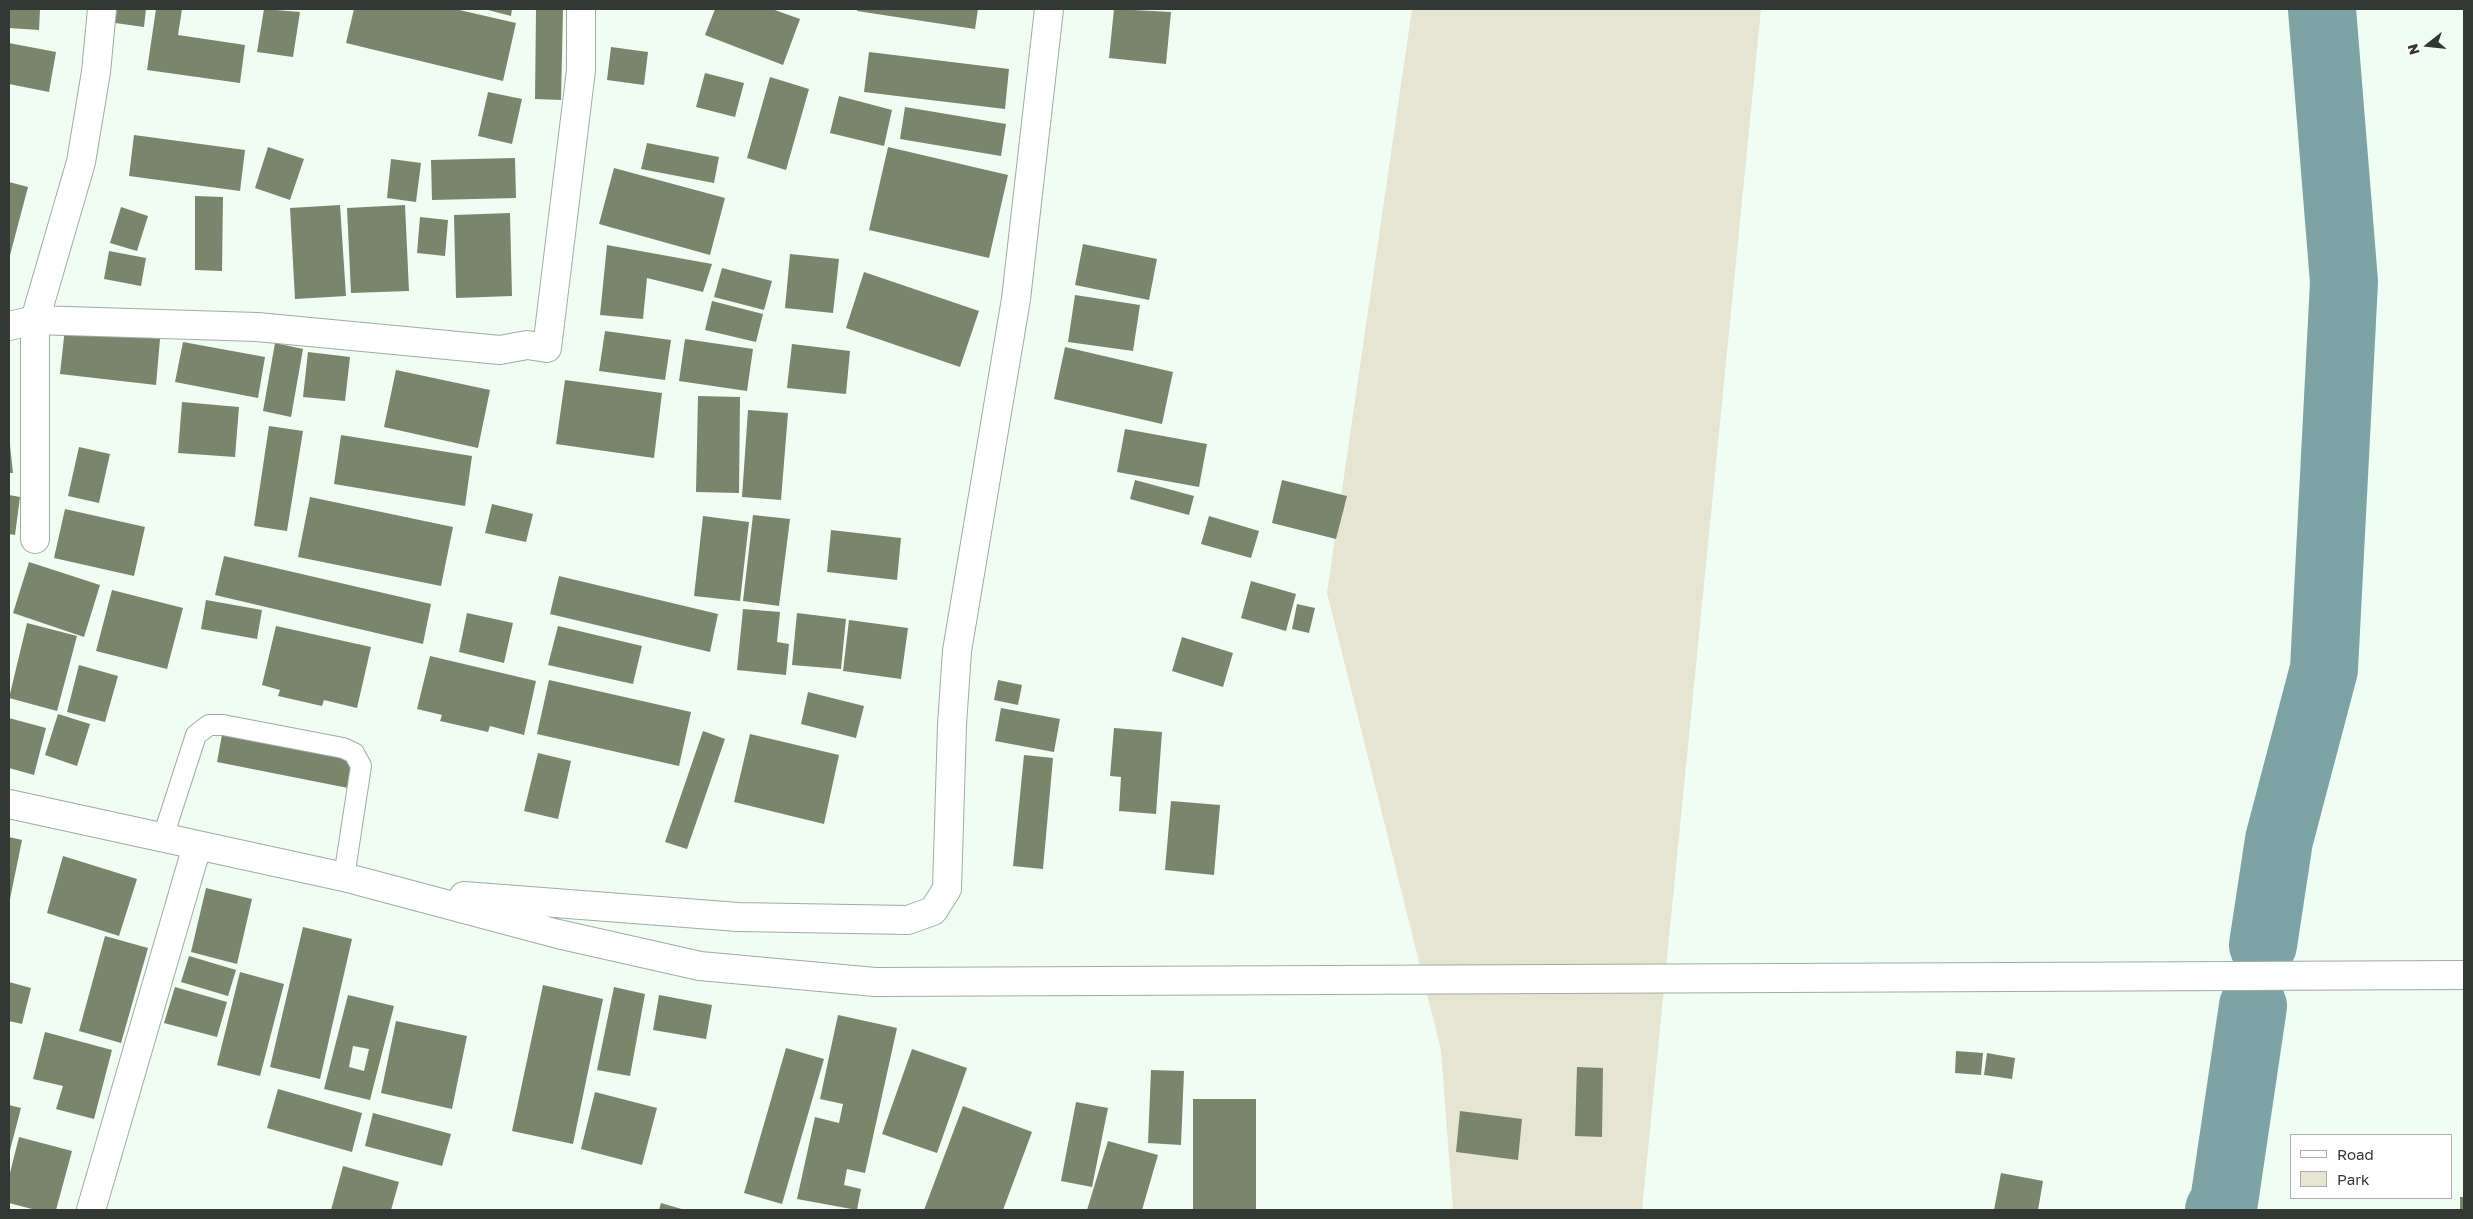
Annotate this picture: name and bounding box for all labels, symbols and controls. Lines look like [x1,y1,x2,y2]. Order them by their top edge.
north arrow [2403,20,2453,70]
text: N [2403,42,2423,57]
legend [2290,1134,2453,1199]
text: Road [2337,1145,2374,1163]
text: Park [2337,1170,2369,1188]

